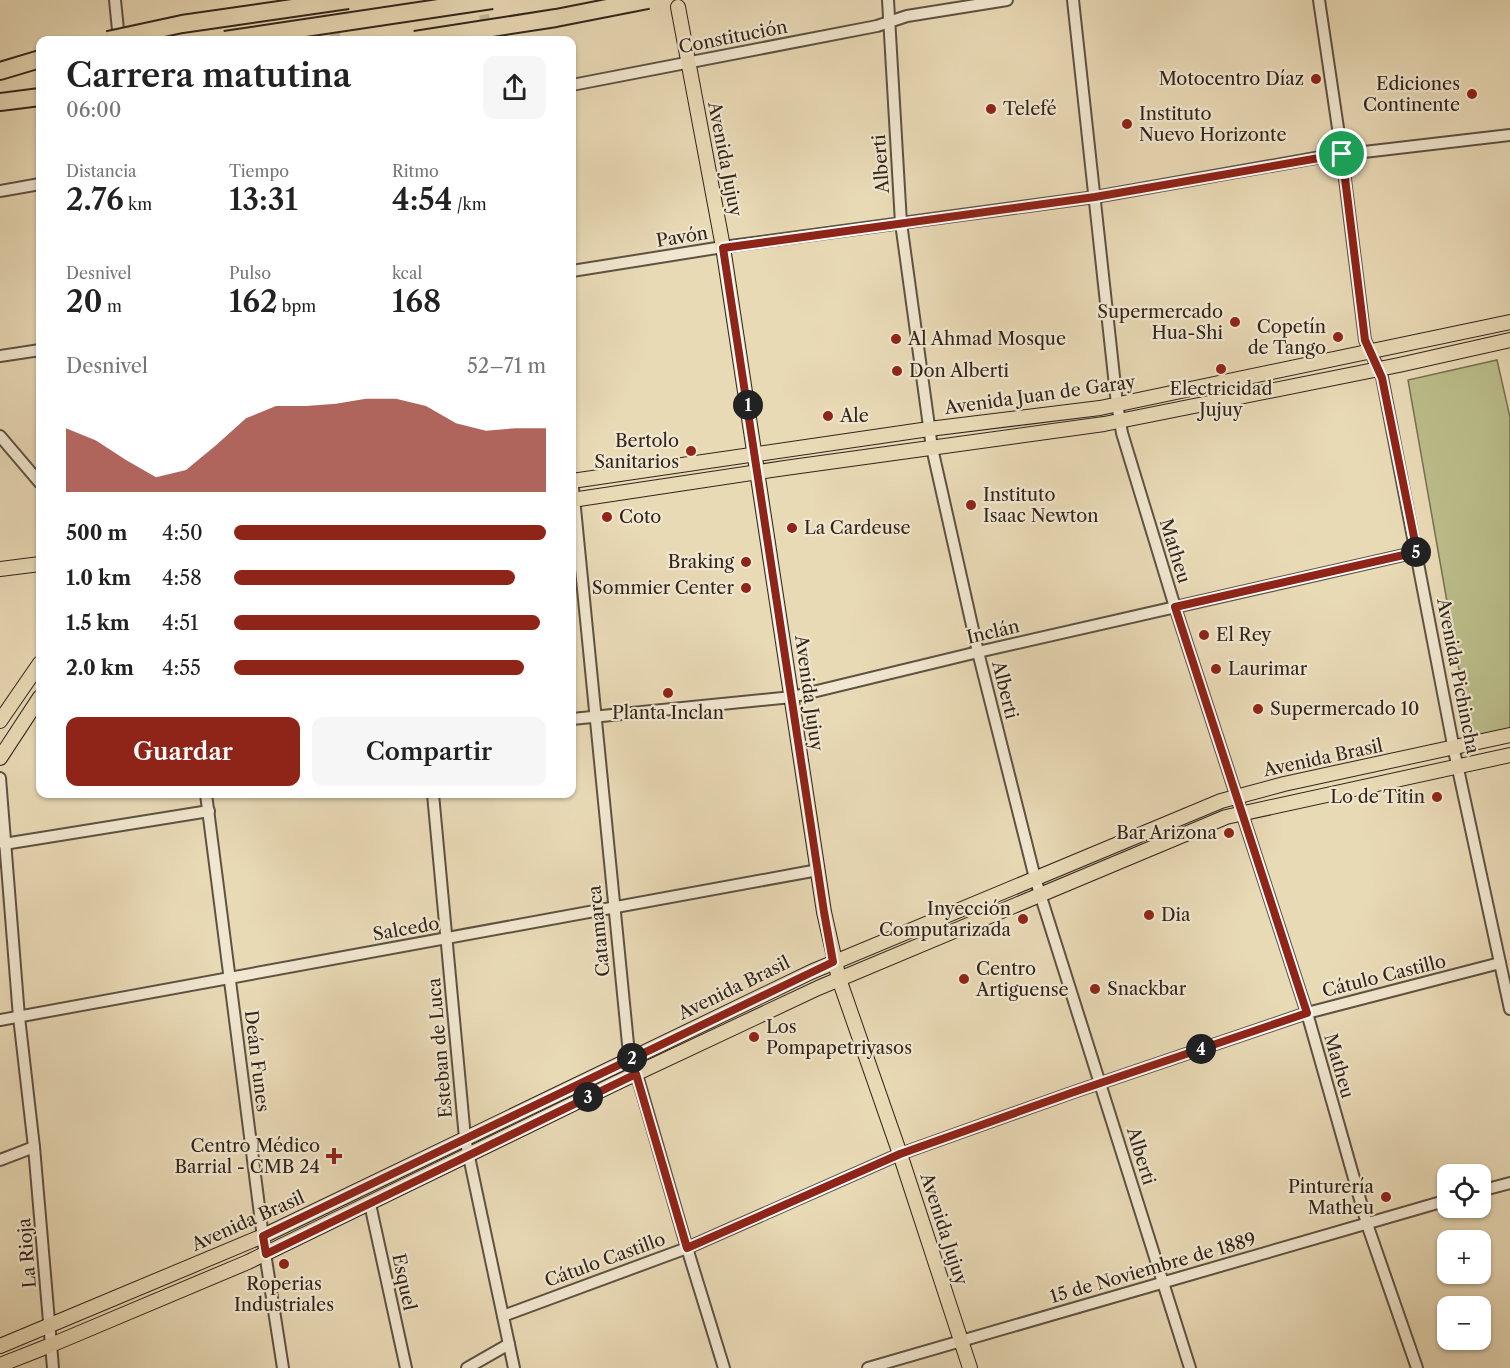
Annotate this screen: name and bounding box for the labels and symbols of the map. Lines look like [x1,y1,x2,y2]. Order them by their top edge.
street label: Constitución [677,16,789,58]
place label: Motocentro Díaz [1159,68,1304,90]
marker: Motocentro Díaz [1309,72,1323,86]
place label: Ediciones Continente [1363,73,1460,116]
marker: Ediciones Continente [1465,87,1479,101]
place label: Telefé [1003,98,1057,120]
street label: Avenida Jujuy [703,99,747,219]
marker: Telefé [984,102,998,116]
place label: Instituto Nuevo Horizonte [1139,103,1287,146]
marker: Instituto Nuevo Horizonte [1120,117,1134,131]
pin [1316,128,1367,179]
street label: Alberti [868,133,894,195]
street label: Pavón [654,222,710,252]
place label: Supermercado Hua-Shi [1097,301,1224,344]
marker: Supermercado Hua-Shi [1228,315,1242,329]
place label: Copetín de Tango [1248,316,1326,359]
place label: Al Ahmad Mosque [907,328,1066,350]
marker: Copetín de Tango [1331,330,1345,344]
marker: Al Ahmad Mosque [889,332,903,346]
place label: Don Alberti [909,360,1010,382]
marker: Electricidad Jujuy [1214,362,1228,376]
marker: Don Alberti [890,364,904,378]
street label: Avenida Juan de Garay [942,371,1138,419]
place label: Electricidad Jujuy [1169,378,1273,421]
pin: 1 [733,390,763,420]
place label: Ale [839,405,869,427]
marker: Ale [821,409,835,423]
place label: Bertolo Sanitarios [594,430,679,473]
marker: Bertolo Sanitarios [684,444,698,458]
place label: Instituto Isaac Newton [983,484,1099,527]
marker: Instituto Isaac Newton [964,498,978,512]
place label: Coto [619,506,661,528]
marker: Coto [600,510,614,524]
street label: Matheu [1155,516,1195,586]
place label: La Cardeuse [804,517,911,539]
marker: La Cardeuse [785,521,799,535]
pin: 5 [1401,537,1431,567]
place label: Braking [668,551,734,573]
marker: Braking [739,555,753,569]
place label: Sommier Center [592,577,734,599]
marker: Sommier Center [739,581,753,595]
street label: Avenida Pichincha [1432,595,1484,756]
street label: Inclán [964,615,1022,649]
place label: El Rey [1216,624,1272,646]
marker: El Rey [1197,628,1211,642]
street label: Avenida Jujuy [790,633,828,753]
street label: Alberti [987,658,1023,722]
place label: Laurimar [1228,658,1308,680]
marker: Laurimar [1209,662,1223,676]
marker: Planta Inclan [661,686,675,700]
place label: Supermercado 10 [1270,698,1420,720]
place label: Planta Inclan [612,702,724,724]
marker: Supermercado 10 [1251,702,1265,716]
street label: Avenida Brasil [1260,735,1385,782]
place label: Lo de Titin [1330,786,1425,808]
marker: Lo de Titin [1430,790,1444,804]
place label: Bar Arizona [1116,822,1217,844]
marker: Bar Arizona [1222,826,1236,840]
street label: Catamarca [583,884,615,978]
place label: Inyección Computarizada [879,898,1011,941]
place label: Dia [1161,904,1191,926]
marker: Dia [1142,908,1156,922]
street label: Salcedo [371,912,441,946]
marker: Inyección Computarizada [1016,912,1030,926]
street label: Cátulo Castillo [1320,950,1448,1002]
street label: Avenida Brasil [674,951,793,1025]
place label: Centro Artiguense [975,958,1069,1001]
marker: Centro Artiguense [957,972,971,986]
street label: Esteban de Luca [423,976,457,1119]
place label: Snackbar [1107,978,1187,1000]
marker: Snackbar [1088,982,1102,996]
street label: Deán Funes [240,1009,274,1113]
place label: Los Pompapetriyasos [766,1016,912,1059]
marker: Los Pompapetriyasos [747,1030,761,1044]
street label: Matheu [1319,1031,1359,1101]
pin: 4 [1186,1034,1216,1064]
pin: 2 [617,1043,647,1073]
pin: 3 [573,1082,603,1112]
street label: Alberti [1122,1124,1160,1188]
place label: Centro Médico Barrial - CMB 24 [174,1135,320,1178]
marker: Centro Médico Barrial - CMB 24 [325,1147,343,1165]
street label: Avenida Jujuy [915,1169,973,1289]
place label: Pinturería Matheu [1288,1176,1374,1219]
street label: Avenida Brasil [187,1186,308,1256]
marker: Pinturería Matheu [1379,1190,1393,1204]
street label: La Rioja [13,1217,41,1289]
street label: Cátulo Castillo [542,1228,668,1292]
street label: 15 de Noviembre de 1889 [1047,1228,1259,1308]
street label: Esquel [387,1252,421,1312]
marker: Roperias Industriales [277,1257,291,1271]
place label: Roperias Industriales [234,1273,334,1316]

